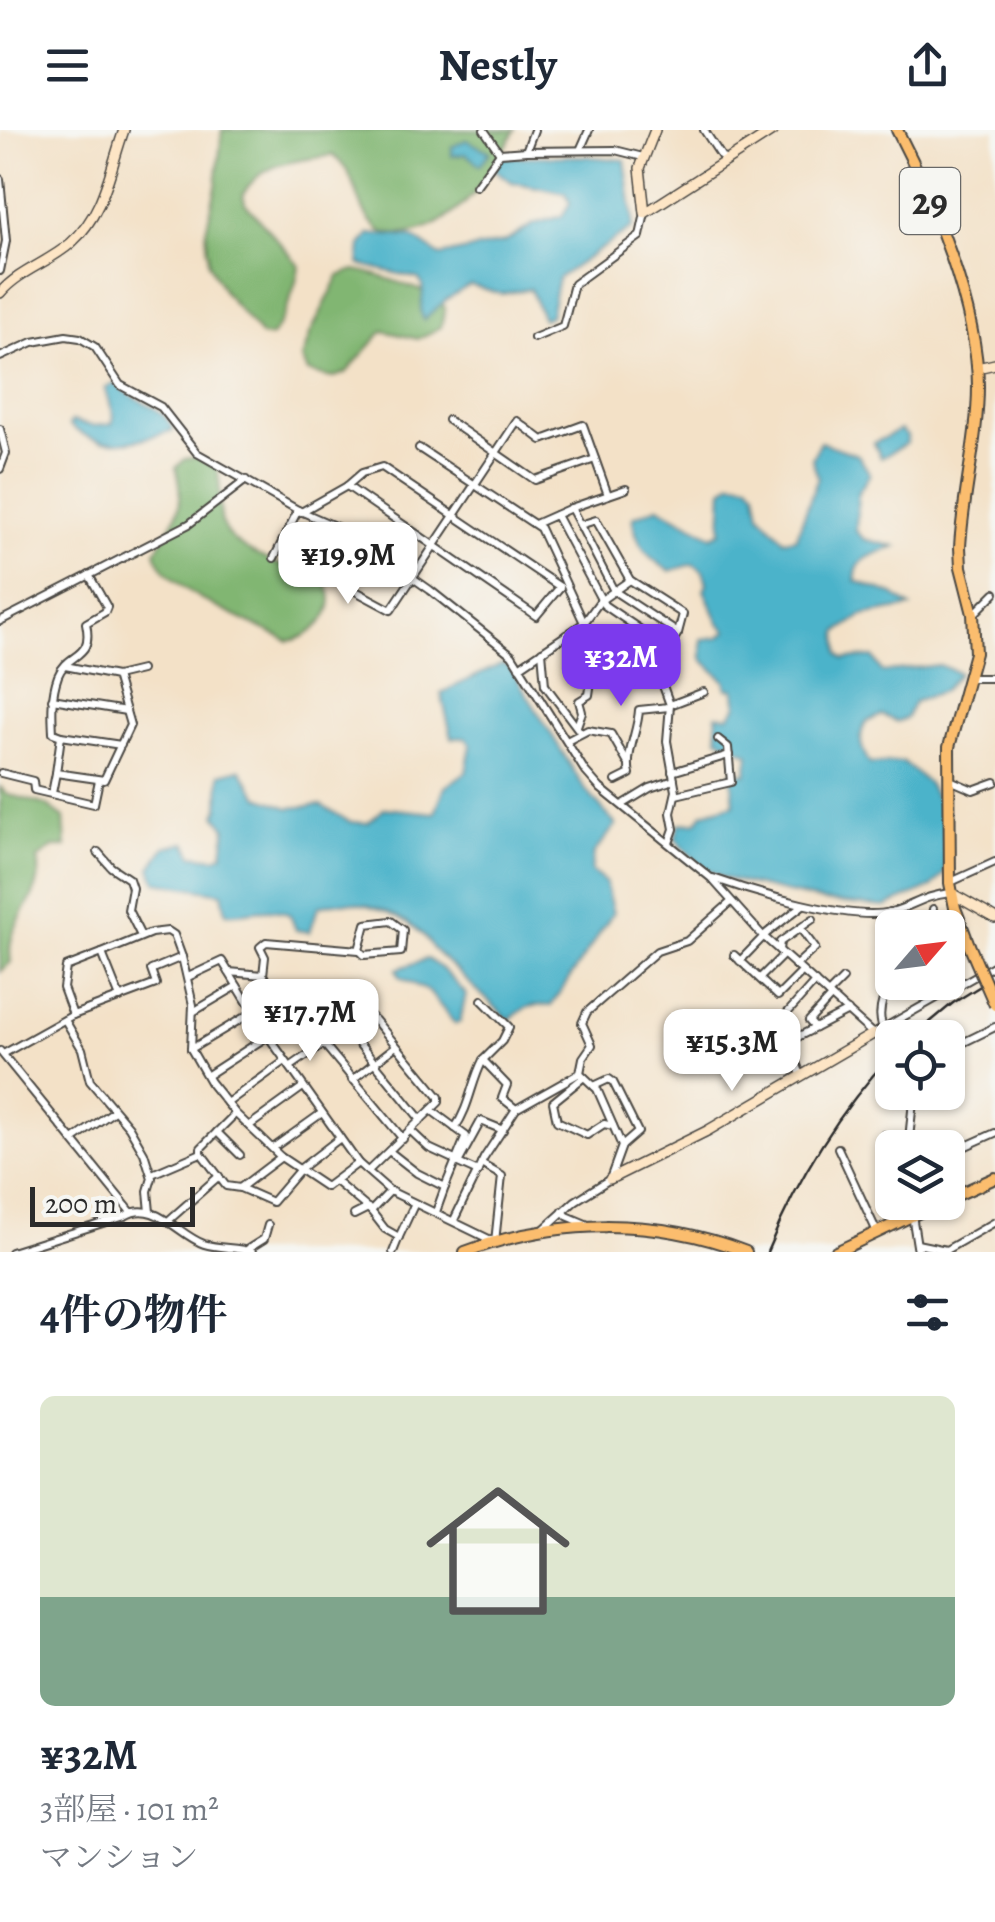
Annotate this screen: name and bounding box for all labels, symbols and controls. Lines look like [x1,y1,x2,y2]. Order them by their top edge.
text: Nestly [438,34,557,96]
icon: menu [40,38,95,93]
icon: share [900,38,955,93]
road number: 29 [900,168,960,234]
pin: ¥19.9M [267,522,429,607]
text: ¥19.9M [300,532,396,576]
pin: ¥32M [562,624,680,709]
text: ¥32M [584,634,658,678]
north arrow [875,910,965,1000]
map controls [875,910,965,1220]
pin: ¥17.7M [229,979,391,1064]
text: ¥17.7M [264,989,356,1033]
pin: ¥15.3M [651,1009,813,1094]
text: ¥15.3M [686,1019,778,1063]
button: locate [875,1020,965,1110]
button: layers [875,1130,965,1220]
scale bar [30,1182,195,1226]
text: 200 m [45,1185,117,1223]
icon: filters [900,1285,955,1340]
text: 4件の物件 [40,1286,228,1343]
icon: home [408,1461,588,1641]
text: ¥32M [40,1726,138,1783]
text: 3部屋 · 101 m² [40,1787,219,1831]
text: マンション [40,1835,199,1879]

